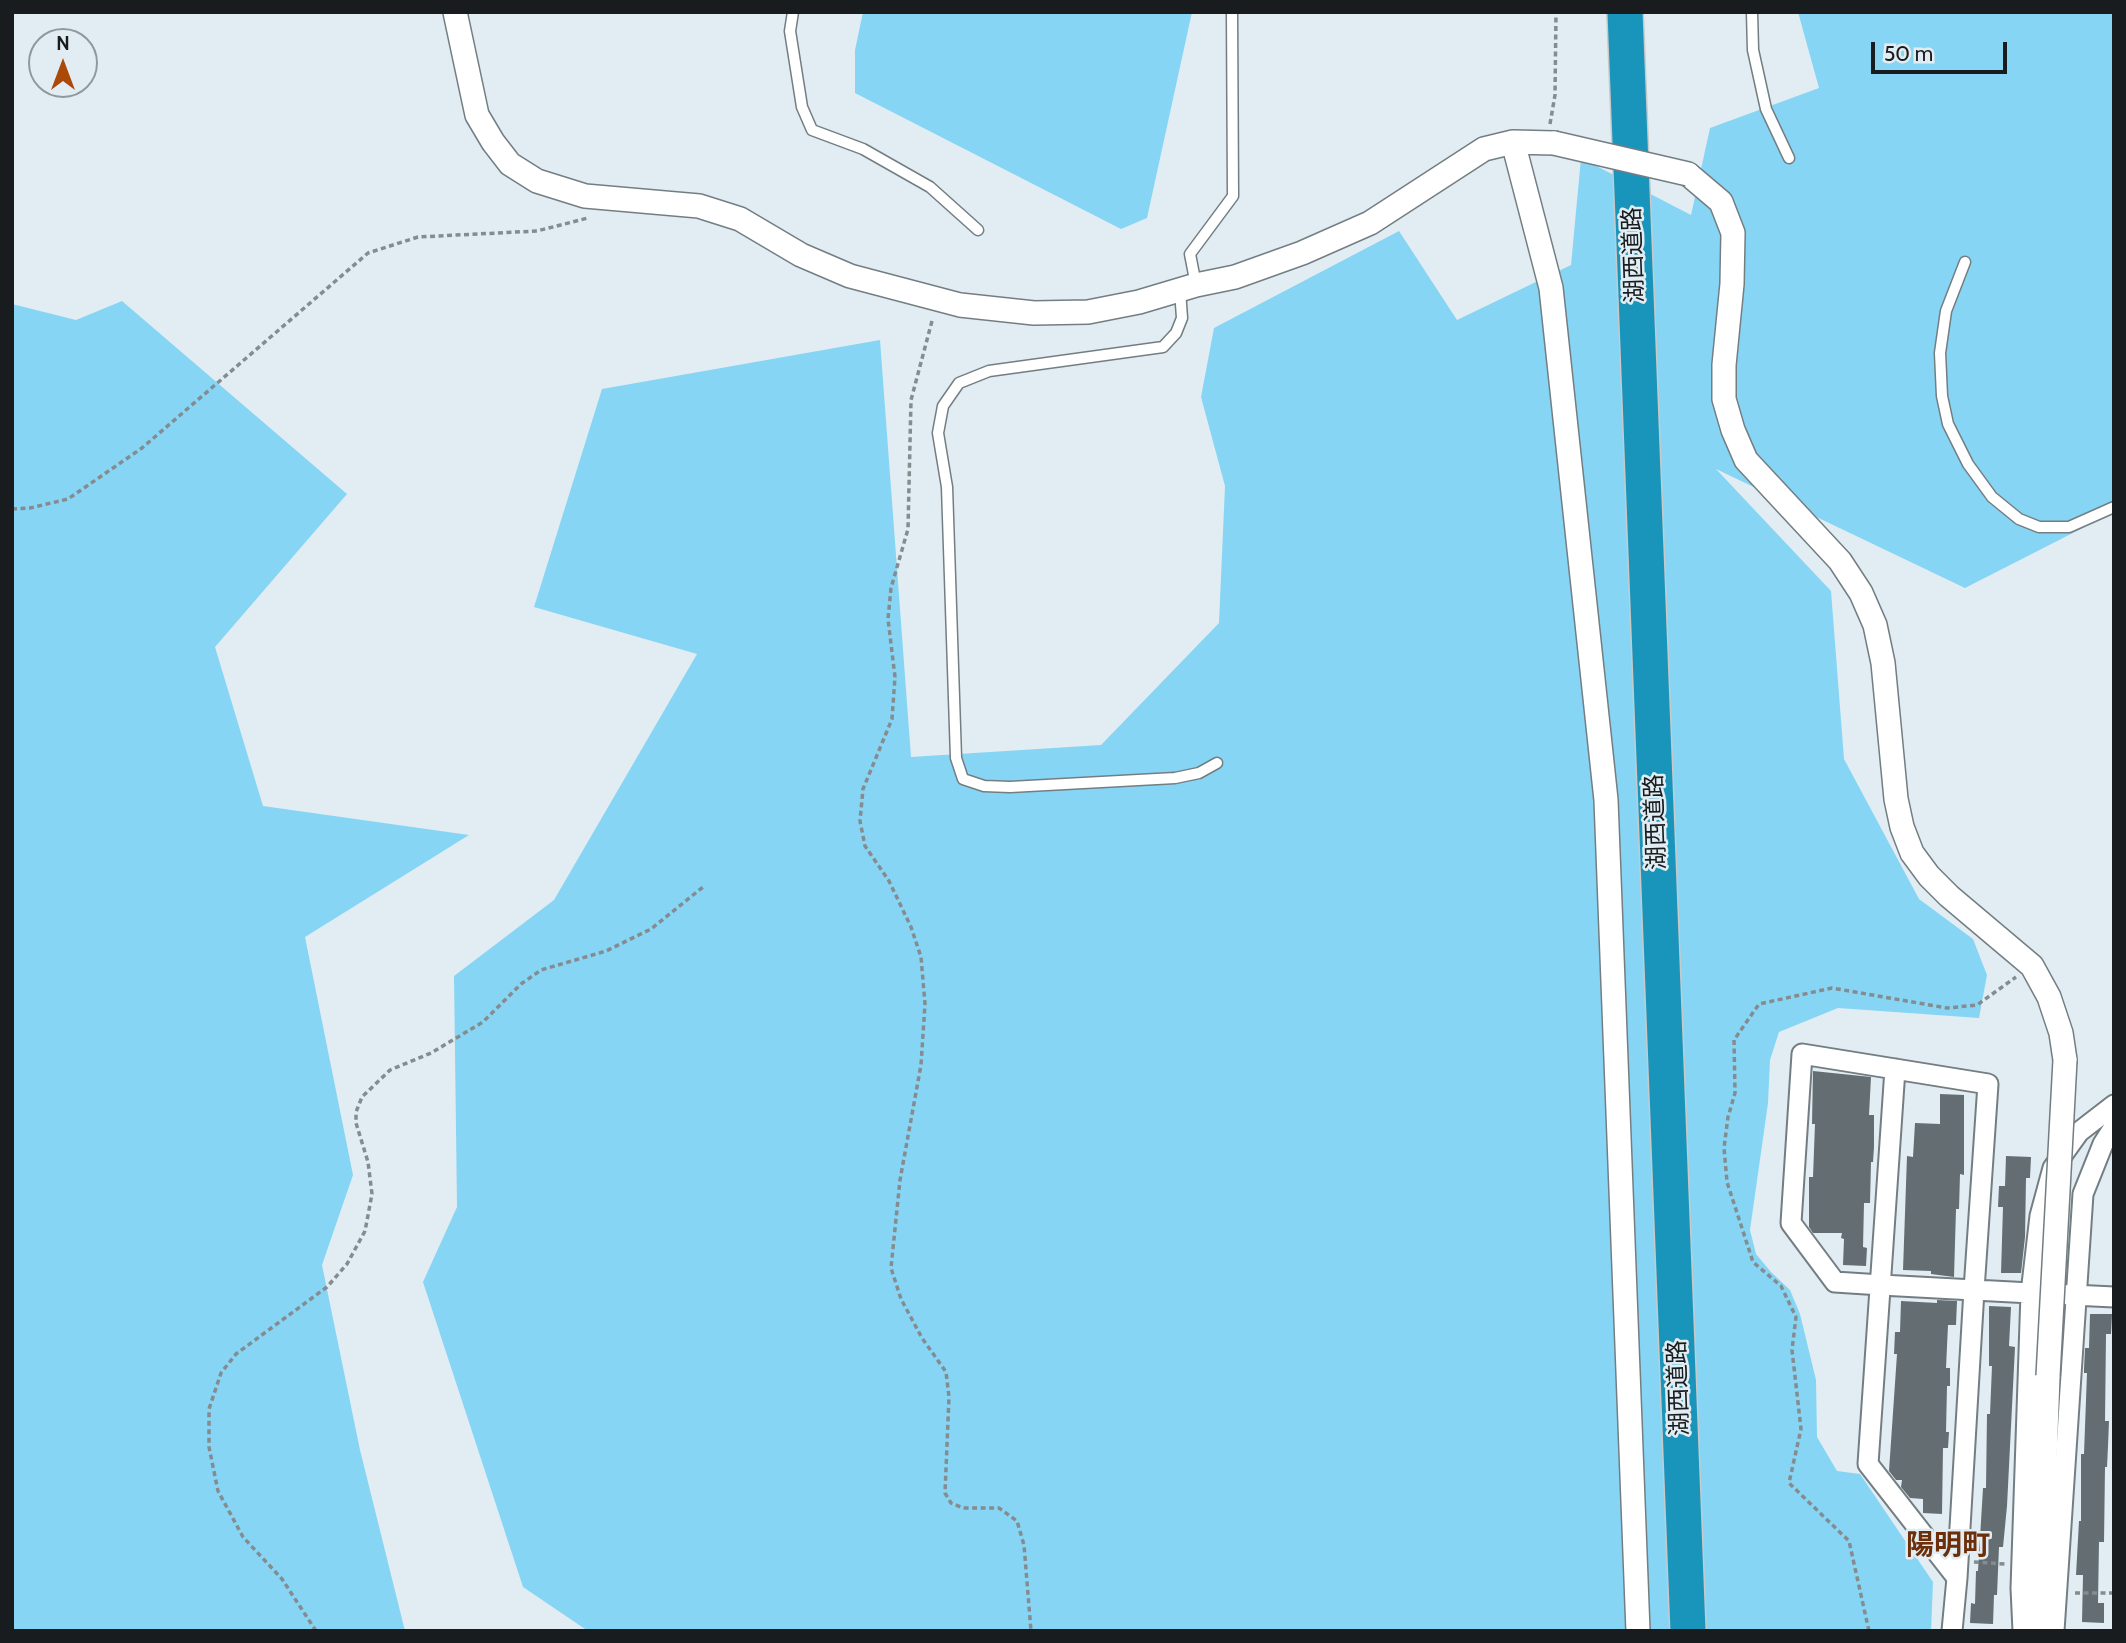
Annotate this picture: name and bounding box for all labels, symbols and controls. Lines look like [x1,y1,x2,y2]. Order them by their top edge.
north arrow [28,28,98,98]
scale bar [1874,28,2010,72]
text: N [56,32,70,55]
text: 50 m [1884,41,1933,66]
street label: 湖西道路 [1618,207,1650,303]
street label: 湖西道路 [1640,774,1672,870]
street label: 湖西道路 [1663,1340,1695,1436]
district label: 陽明町 [1906,1529,1990,1563]

